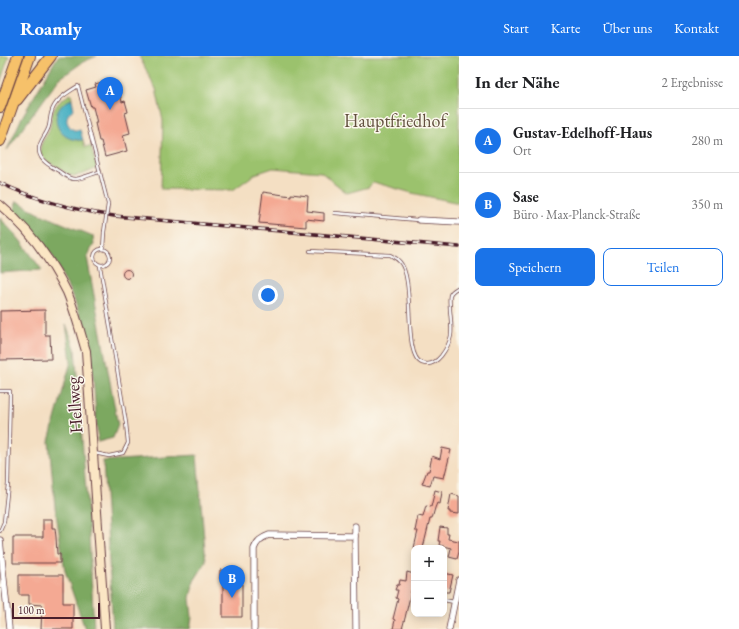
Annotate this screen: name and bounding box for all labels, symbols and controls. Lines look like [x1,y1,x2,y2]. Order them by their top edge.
text: Roamly [20,16,82,41]
text: Start [503,19,529,37]
text: Karte [551,19,580,37]
text: Über uns [602,19,652,37]
text: Kontakt [674,19,719,37]
text: In der Nähe [475,71,560,93]
text: 2 Ergebnisse [662,74,723,91]
pin: A [97,77,123,110]
park label: Hauptfriedhof [344,109,448,132]
text: Gustav-Edelhoff-Haus [513,123,652,142]
text: A [483,132,493,149]
text: 280 m [692,132,723,149]
text: Ort [513,142,531,159]
text: Sase [513,187,539,206]
text: B [484,196,492,213]
text: 350 m [692,196,723,213]
text: Büro · Max-Planck-Straße [513,206,640,223]
button: Speichern [475,248,595,286]
button: Teilen [603,248,723,286]
your location [258,285,278,305]
street label: Hellweg [61,376,87,434]
map controls [411,545,447,617]
button: + [411,545,447,581]
pin: B [219,565,245,598]
button: − [411,581,447,617]
scale bar [12,601,100,620]
text: 100 m [18,603,45,617]

